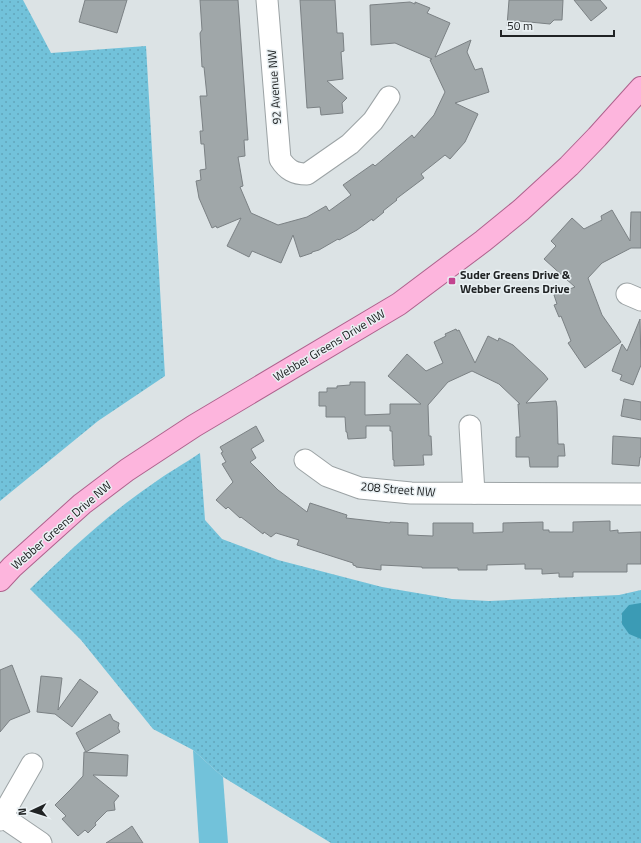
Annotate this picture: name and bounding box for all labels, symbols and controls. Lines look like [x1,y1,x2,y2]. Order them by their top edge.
scale bar [501,12,614,38]
text: 50 m [507,16,533,35]
street label: 92 Avenue NW [262,49,286,125]
place label: Suder Greens Drive & Webber Greens Drive [460,265,571,298]
marker: Suder Greens Drive & Webber Greens Drive [447,276,457,286]
street label: Webber Greens Drive NW [269,304,389,386]
street label: Webber Greens Drive NW [7,476,116,574]
street label: 208 Street NW [360,476,437,502]
north arrow [12,791,52,831]
text: N [14,807,30,816]

